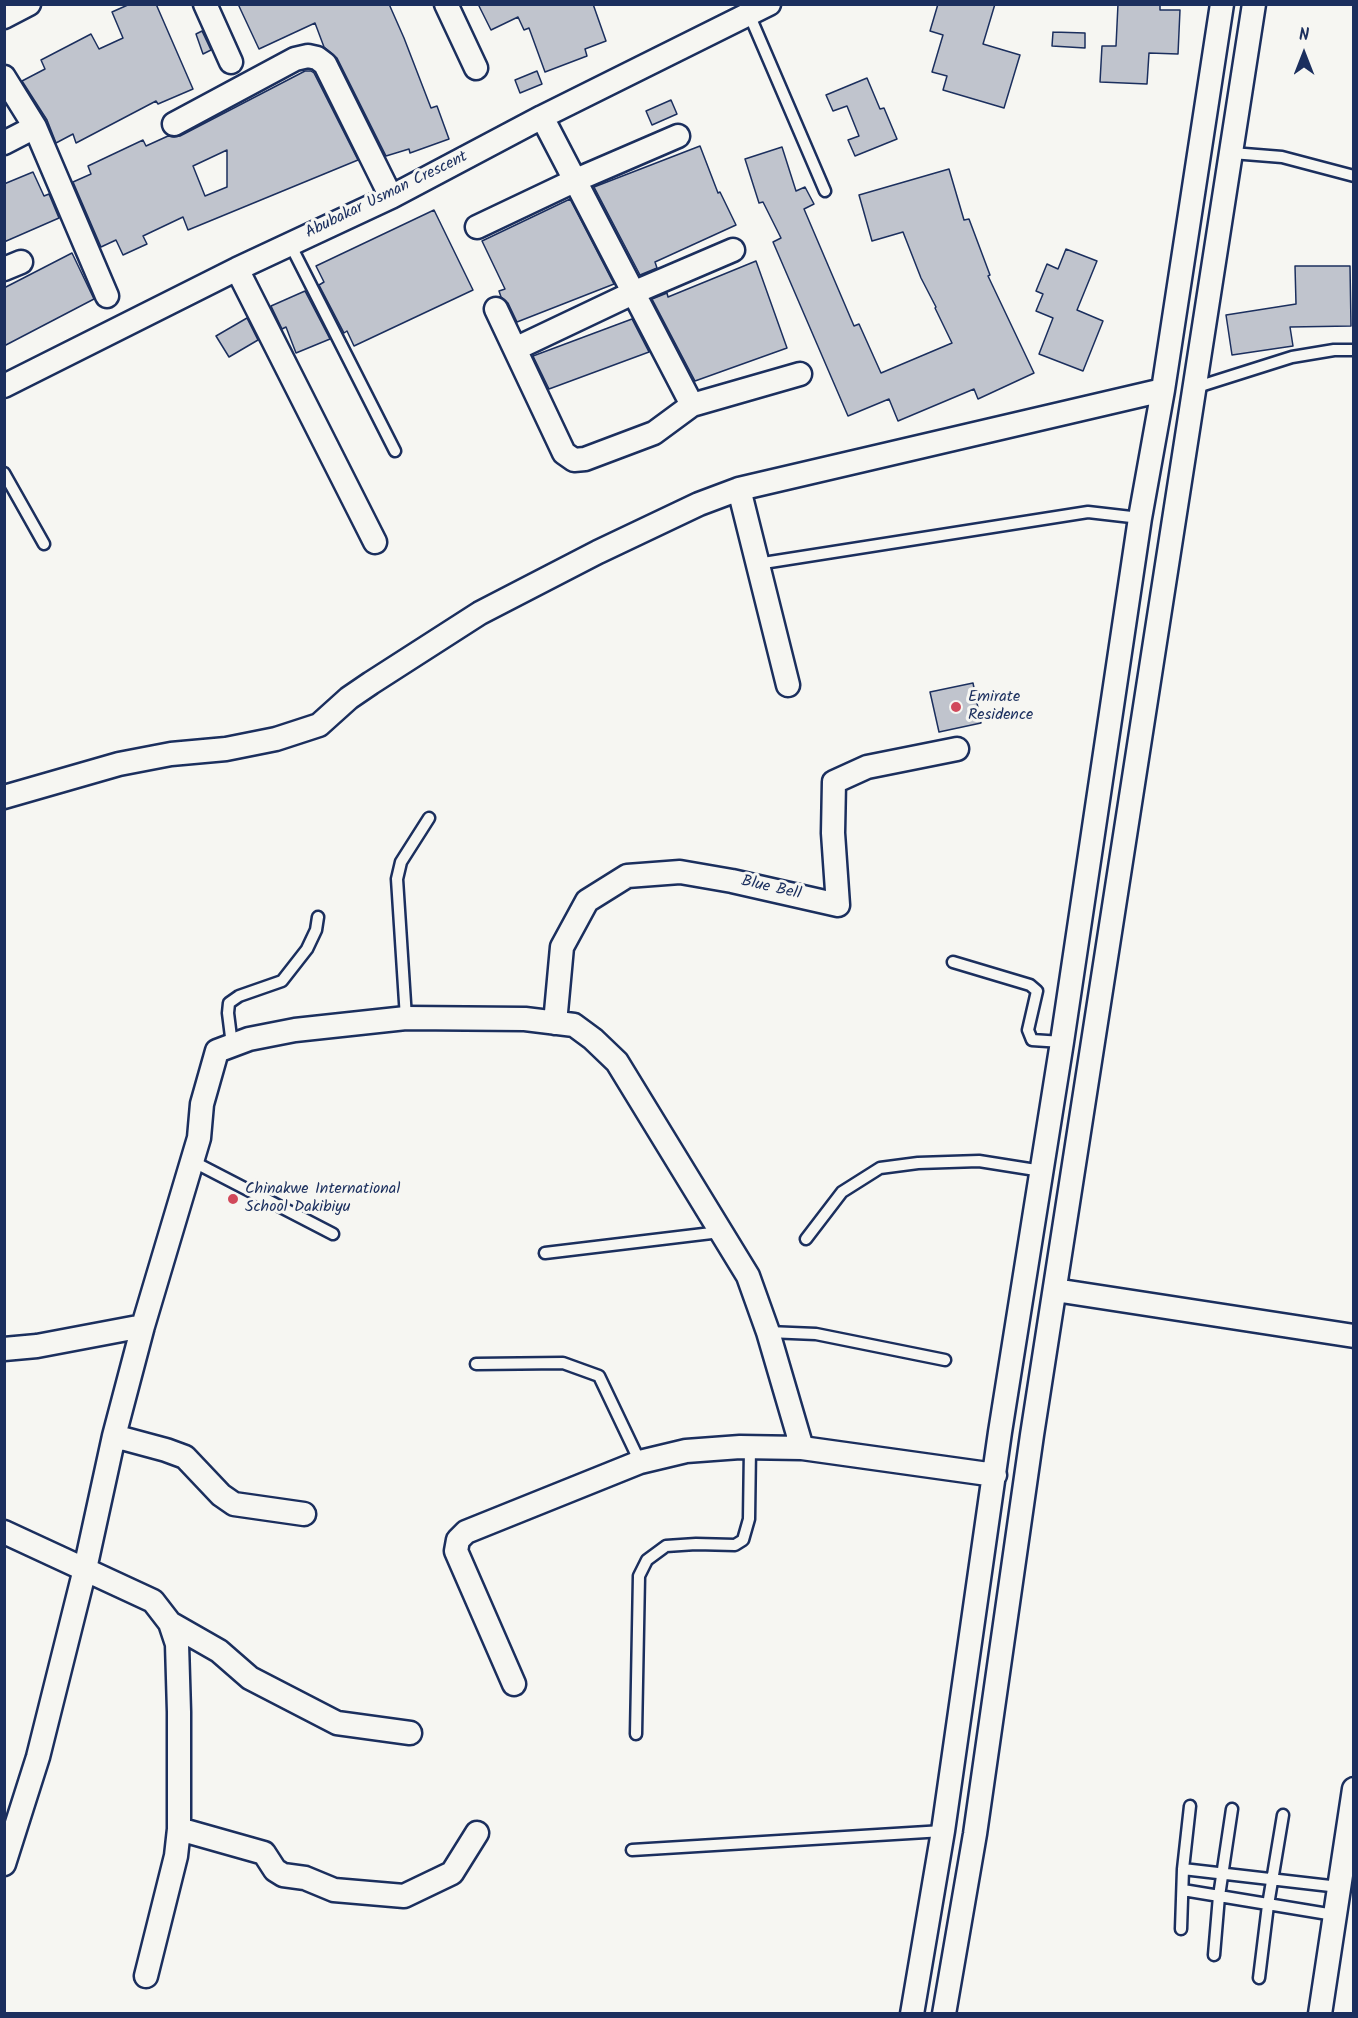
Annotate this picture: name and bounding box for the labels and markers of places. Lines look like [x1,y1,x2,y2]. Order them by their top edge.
place label: Emirate Residence [968,688,1033,726]
marker: Emirate Residence [949,700,963,714]
place label: Chinakwe International School Dakibiyu [245,1180,400,1218]
marker: Chinakwe International School Dakibiyu [226,1192,240,1206]

